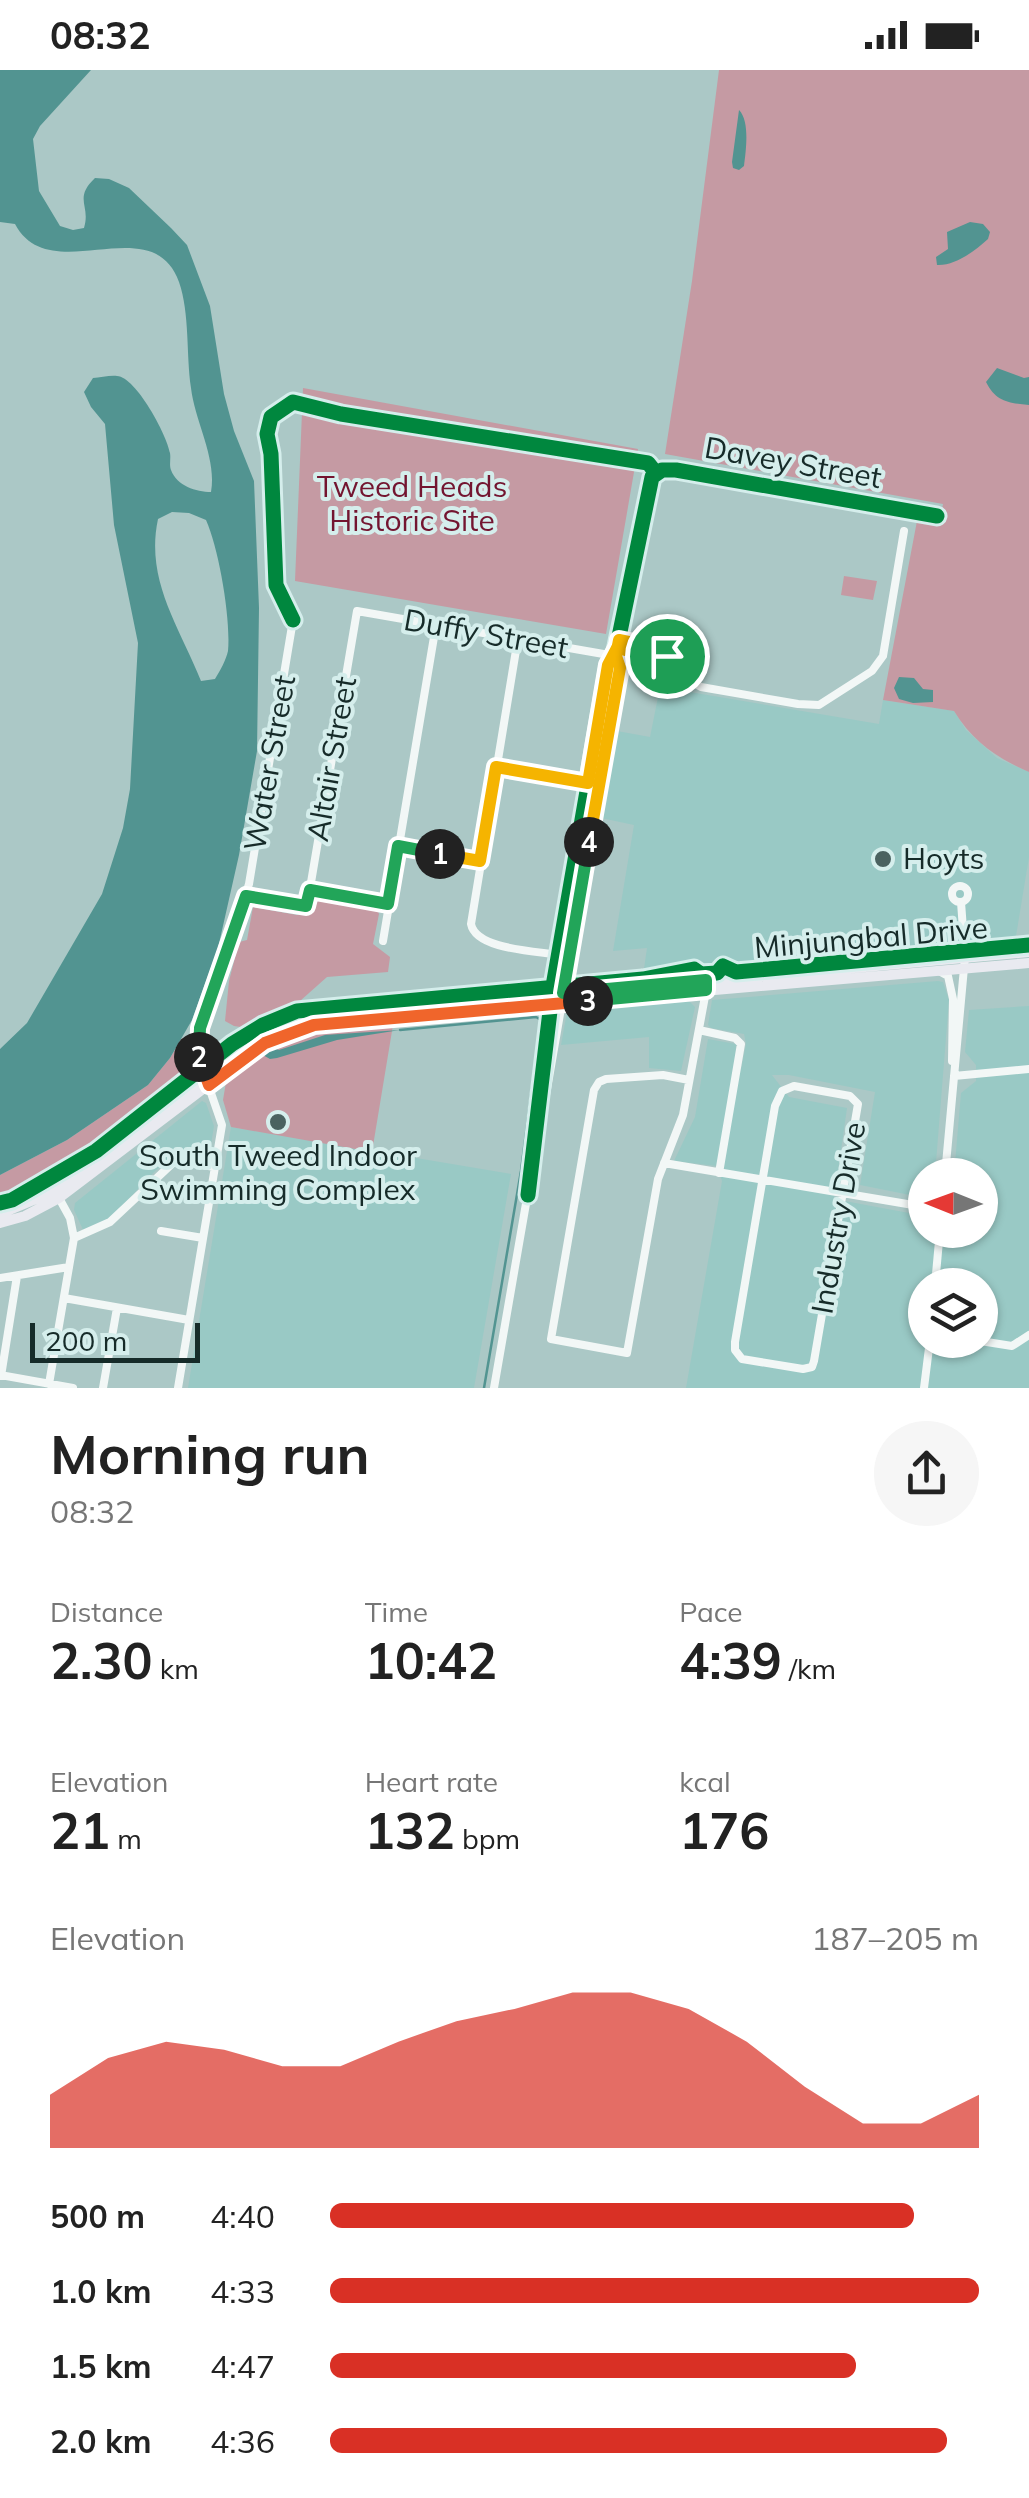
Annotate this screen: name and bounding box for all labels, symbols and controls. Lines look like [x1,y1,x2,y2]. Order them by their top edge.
text: 08:32 [50,11,151,59]
street label: Davey Street [702,428,885,496]
park label: Tweed Heads Historic Site [317,467,507,539]
street label: Duffy Street [401,600,571,666]
pin [625,614,710,699]
icon: arrive [640,629,695,684]
street label: Water Street [235,672,303,854]
street label: Altair Street [298,674,364,844]
pin: 4 [564,817,614,867]
text: 4 [581,824,597,859]
pin: 1 [415,829,465,879]
text: 1 [432,836,448,871]
place label: Hoyts [903,839,984,877]
marker: Hoyts [872,848,894,870]
street label: Minjungbal Drive [753,908,989,966]
pin: 3 [563,976,613,1026]
text: 3 [580,983,596,1018]
pin: 2 [174,1032,224,1082]
text: 2 [191,1039,207,1074]
marker: South Tweed Indoor Swimming Complex [267,1111,289,1133]
street label: Industry Drive [802,1119,874,1317]
place label: South Tweed Indoor Swimming Complex [139,1136,417,1208]
north arrow [908,1158,998,1248]
map controls [908,1158,998,1358]
button: layers [908,1268,998,1358]
scale bar [30,1318,200,1362]
text: 200 m [45,1323,127,1358]
text: Morning run [50,1419,370,1488]
button: share [874,1421,979,1526]
text: 08:32 [50,1491,134,1531]
text: Distance [50,1594,163,1629]
text: Time [365,1594,428,1629]
text: Pace [679,1594,743,1629]
text: 2.30 [50,1629,152,1692]
text: 10:42 [365,1629,497,1692]
text: 4:39 [679,1629,782,1692]
text: km [152,1651,199,1686]
text: /km [782,1651,836,1686]
text: Elevation [50,1764,168,1799]
text: Heart rate [365,1764,498,1799]
text: kcal [679,1764,731,1799]
text: 21 [50,1799,110,1862]
text: 132 [365,1799,455,1862]
text: 176 [679,1799,769,1862]
text: m [110,1821,142,1856]
text: bpm [455,1821,520,1856]
text: Elevation [50,1918,185,1958]
text: 187–205 m [811,1918,979,1958]
text: 500 m [50,2196,145,2236]
text: 4:40 [210,2196,275,2236]
text: 1.0 km [50,2271,152,2311]
text: 4:33 [210,2271,275,2311]
text: 1.5 km [50,2346,152,2386]
text: 4:47 [210,2346,275,2386]
text: 2.0 km [50,2421,152,2461]
text: 4:36 [210,2421,275,2461]

